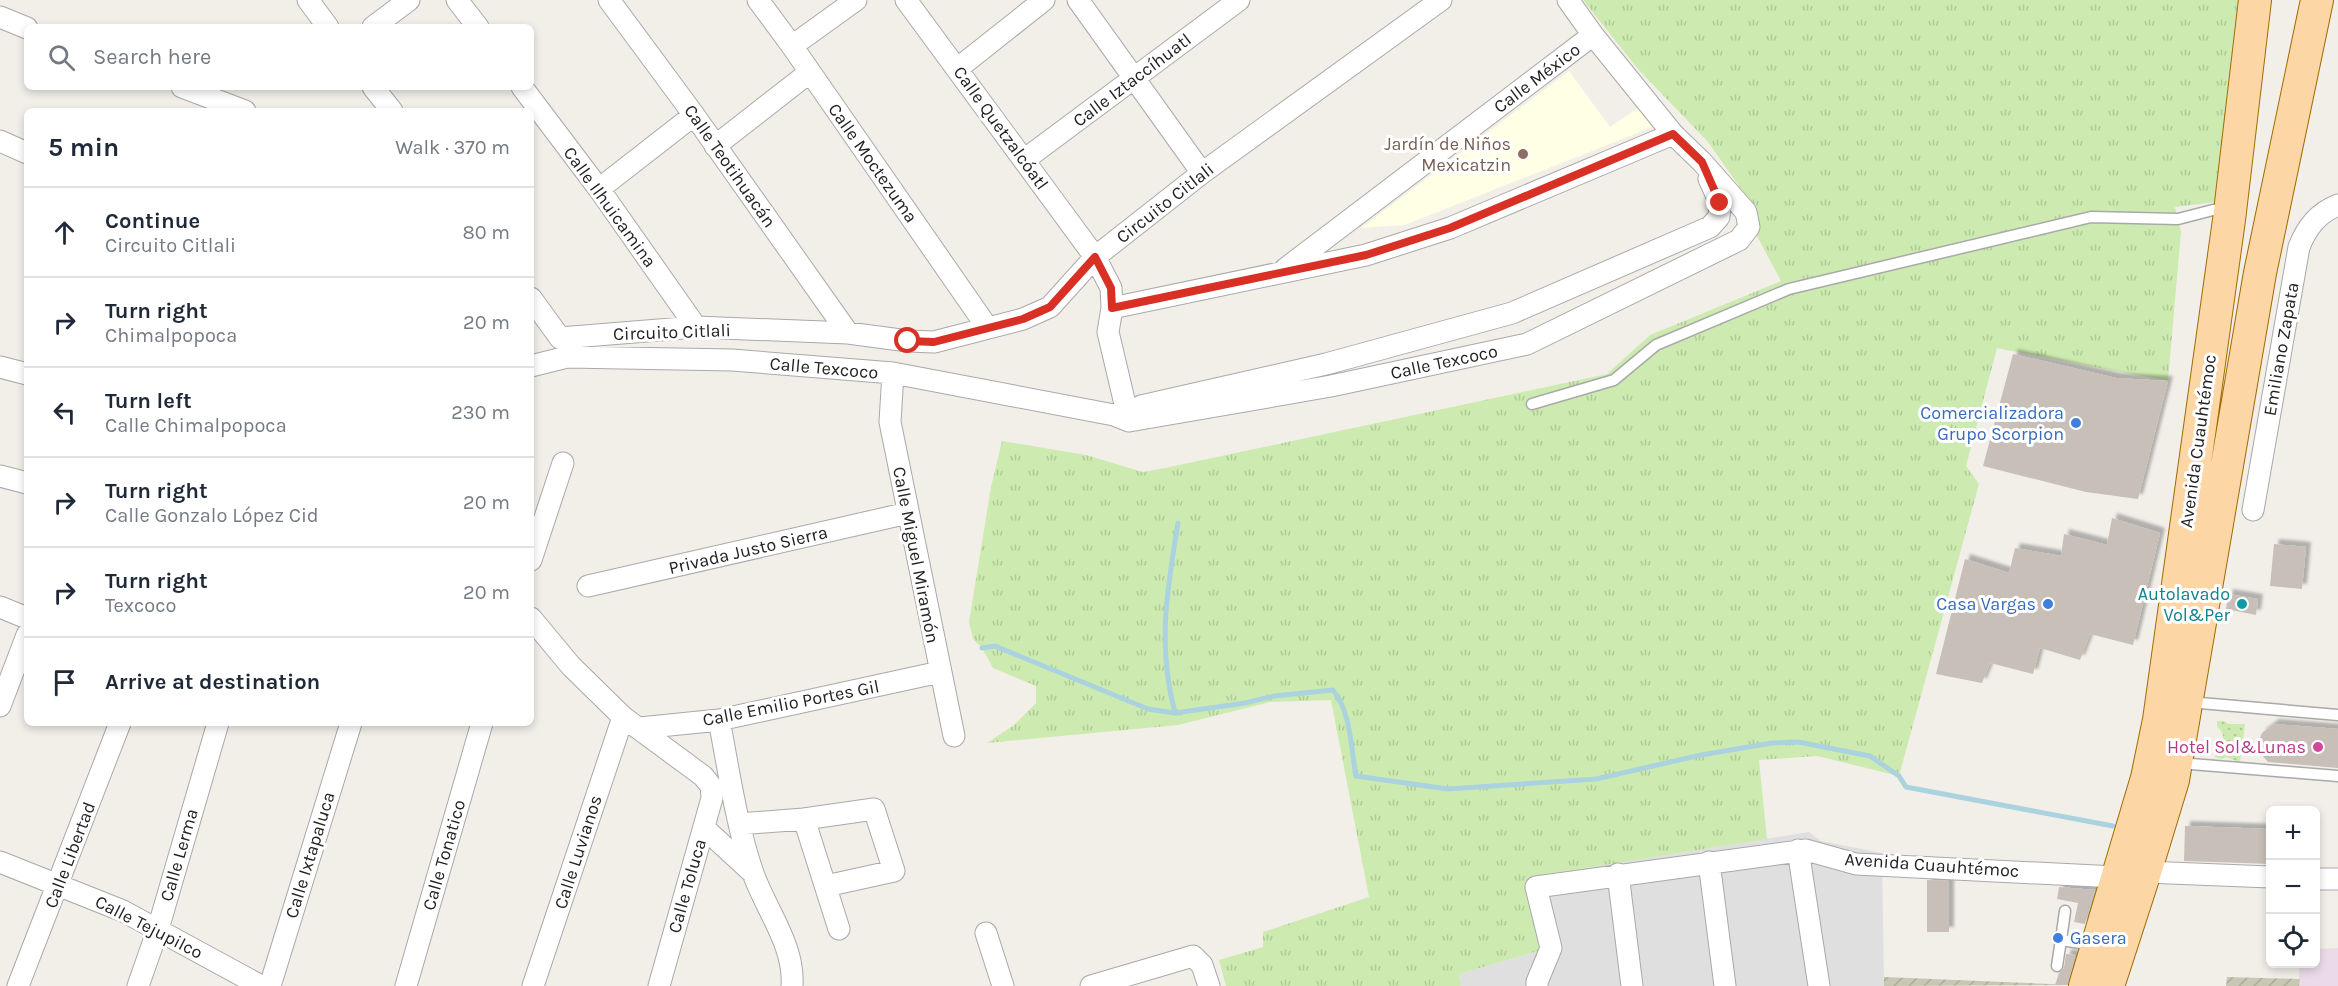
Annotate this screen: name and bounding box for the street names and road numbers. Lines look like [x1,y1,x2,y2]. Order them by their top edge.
street label: Calle Iztaccíhuatl [1069,28,1195,132]
street label: Calle México [1489,38,1585,118]
street label: Calle Quetzalcóatl [949,62,1053,194]
street label: Calle Moctezuma [824,99,922,227]
street label: Calle Teotihuacán [679,100,781,232]
street label: Calle Ilhuicamina [559,142,661,272]
street label: Circuito Citlali [1112,158,1218,248]
street label: Emiliano Zapata [2258,280,2304,418]
street label: Circuito Citlali [613,319,731,345]
street label: Calle Texcoco [1388,340,1500,384]
street label: Calle Texcoco [769,352,879,384]
street label: Avenida Cuauhtémoc [2175,353,2221,529]
street label: Calle Miguel Miramón [888,465,944,645]
street label: Privada Justo Sierra [666,521,830,579]
street label: Calle Emilio Portes Gil [701,675,881,731]
street label: Calle Ixtapaluca [280,789,340,921]
street label: Calle Luvianos [549,792,607,912]
street label: Calle Tonatico [418,797,470,913]
street label: Calle Libertad [40,799,100,911]
street label: Calle Lerma [155,806,203,904]
street label: Calle Toluca [663,836,711,936]
street label: Avenida Cuauhtémoc [1844,848,2020,882]
street label: Calle Tejupilco [91,890,207,964]

